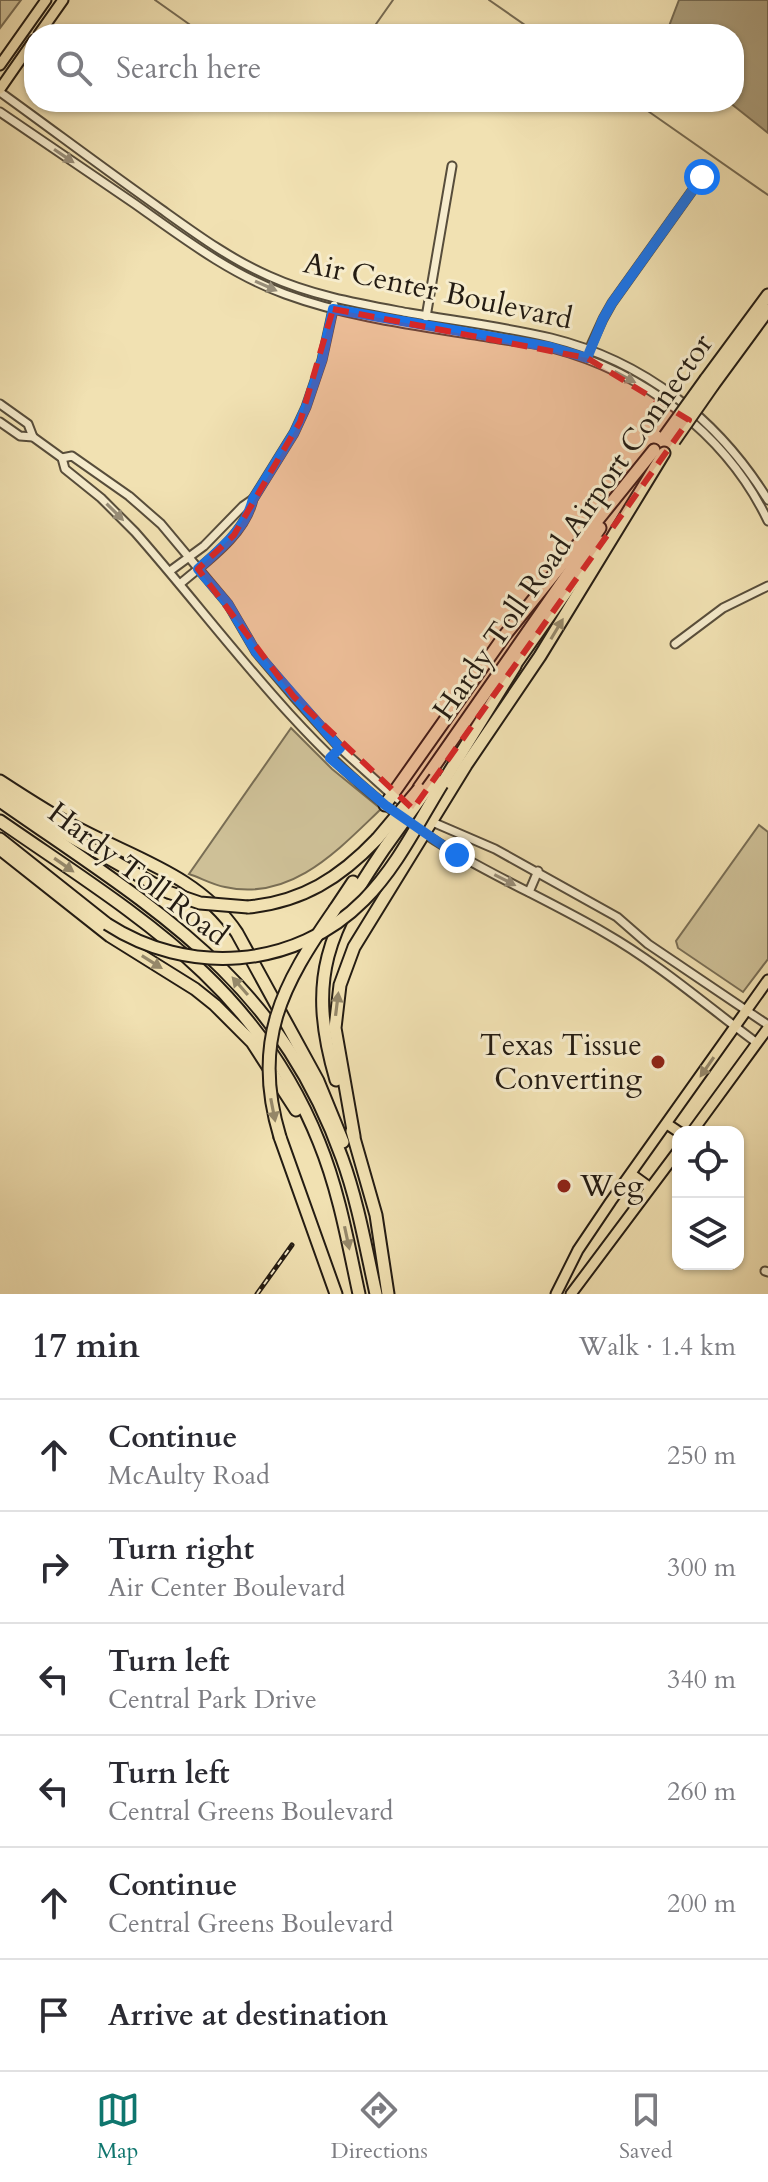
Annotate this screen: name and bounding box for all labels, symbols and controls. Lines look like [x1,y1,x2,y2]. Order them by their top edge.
search box [24,24,744,112]
icon: search [52,46,96,90]
text: Search here [116,48,261,89]
one-way arrow [54,148,75,163]
route start [684,159,720,195]
street label: Air Center Boulevard [300,242,576,340]
one-way arrow [254,279,278,293]
street label: Hardy Toll Road Airport Connector [423,326,723,728]
one-way arrow [613,370,636,383]
one-way arrow [105,503,124,521]
one-way arrow [549,618,563,640]
street label: Hardy Toll Road [39,793,237,955]
route end [439,837,475,873]
one-way arrow [53,857,75,873]
one-way arrow [493,873,516,886]
one-way arrow [141,955,163,969]
one-way arrow [232,977,250,996]
one-way arrow [331,991,344,1016]
place label: Texas Tissue Converting [480,1025,642,1100]
marker: Texas Tissue Converting [649,1053,667,1071]
one-way arrow [700,1057,715,1078]
one-way arrow [268,1098,280,1123]
map controls [672,1126,744,1270]
button: locate [672,1126,744,1198]
place label: Weg [579,1166,644,1207]
marker: Weg [555,1177,573,1195]
button: layers [672,1198,744,1270]
one-way arrow [341,1226,354,1251]
text: 17 min [32,1323,140,1369]
text: Walk · 1.4 km [579,1329,736,1364]
text: Continue [108,1417,237,1458]
icon: ahead [32,1433,76,1477]
text: 250 m [667,1438,736,1473]
text: McAulty Road [108,1458,270,1493]
text: Turn right [108,1529,254,1570]
icon: right [32,1545,76,1589]
text: 300 m [667,1550,736,1585]
text: Air Center Boulevard [108,1570,345,1605]
text: Turn left [108,1641,230,1682]
icon: left [32,1657,76,1701]
text: 340 m [667,1662,736,1697]
text: Central Park Drive [108,1682,317,1717]
text: Turn left [108,1753,230,1794]
icon: left [32,1769,76,1813]
text: 260 m [667,1774,736,1809]
text: Central Greens Boulevard [108,1794,393,1829]
text: Continue [108,1865,237,1906]
icon: ahead [32,1881,76,1925]
text: 200 m [667,1886,736,1921]
text: Central Greens Boulevard [108,1906,393,1941]
icon: arrive [32,1993,76,2037]
text: Arrive at destination [108,1995,388,2036]
tab: Map [96,2088,140,2166]
tab: Directions [331,2088,428,2166]
tab: Saved [619,2088,672,2166]

